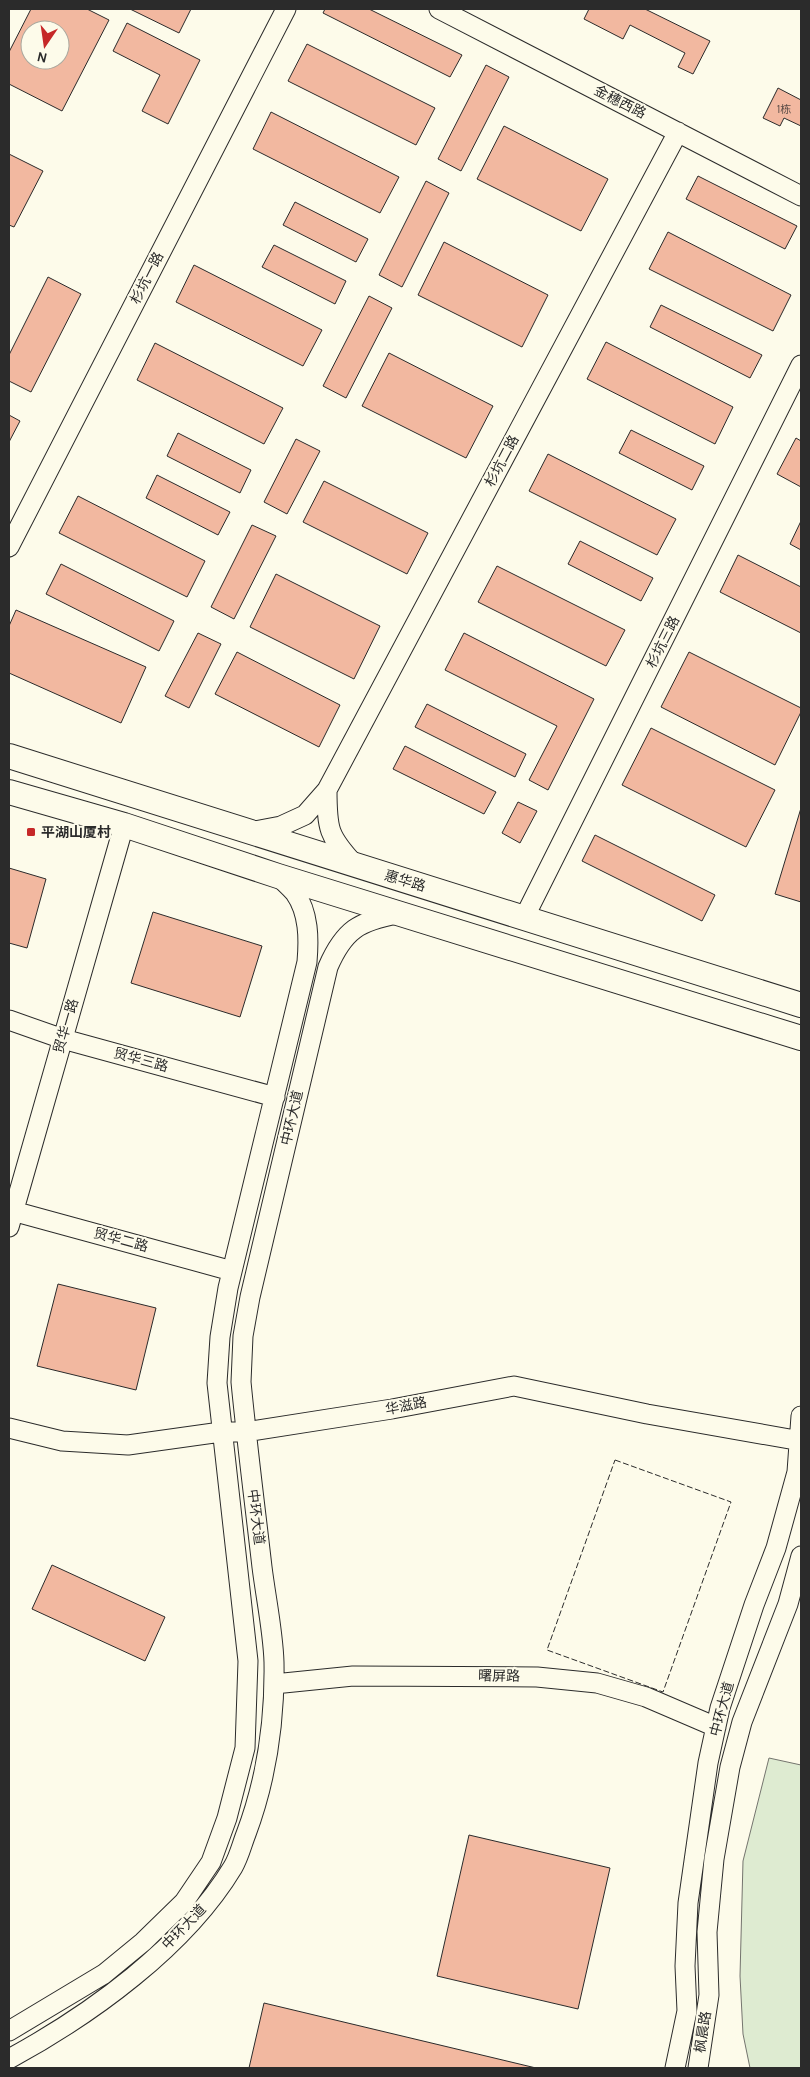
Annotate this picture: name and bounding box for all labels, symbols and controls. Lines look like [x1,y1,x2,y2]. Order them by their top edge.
north arrow [20,20,70,70]
text: N [35,48,49,67]
street label: 金穗西路 [591,82,649,122]
house number: 1栋 [777,103,791,116]
street label: 杉坑一路 [127,249,167,307]
street label: 杉坑二路 [481,432,523,490]
street label: 杉坑三路 [643,613,683,671]
place label: 平湖山厦村 [41,824,111,841]
marker: 平湖山厦村 [25,826,37,838]
street label: 惠华路 [382,867,428,895]
street label: 贸华一路 [50,997,82,1055]
street label: 贸华三路 [112,1045,170,1075]
street label: 中环大道 [277,1089,307,1147]
street label: 贸华二路 [92,1225,150,1255]
street label: 华滋路 [384,1394,428,1418]
street label: 中环大道 [244,1488,268,1546]
street label: 曙屏路 [478,1667,520,1685]
street label: 中环大道 [707,1680,737,1738]
street label: 中环大道 [158,1901,210,1953]
street label: 枫晨路 [691,2010,715,2054]

